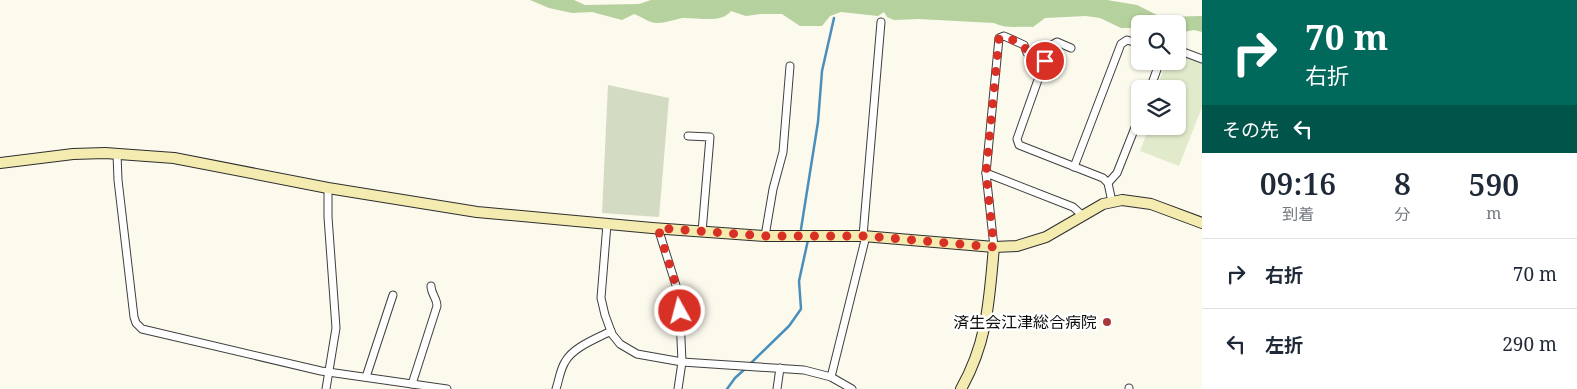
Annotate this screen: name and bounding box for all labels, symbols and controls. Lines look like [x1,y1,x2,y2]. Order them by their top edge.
text: 70 m [1305,13,1388,60]
map controls [1131,15,1186,135]
button: search [1131,15,1186,70]
icon: right [1222,20,1287,85]
pin [1024,40,1066,82]
icon: arrive [1031,47,1059,75]
text: 右折 [1305,60,1349,90]
button: layers [1131,80,1186,135]
icon: left [1289,115,1317,143]
text: その先 [1222,117,1279,143]
text: 09:16 [1260,163,1336,204]
text: 8 [1394,163,1411,204]
text: 590 [1469,164,1519,205]
text: m [1486,202,1501,224]
text: 到着 [1282,203,1314,225]
text: 分 [1394,203,1410,225]
icon: right [1222,260,1250,288]
text: 70 m [1513,261,1557,287]
text: 右折 [1265,262,1303,288]
position arrow [653,284,705,336]
place label: 済生会江津総合病院 [953,311,1097,333]
marker: 済生会江津総合病院 [1101,316,1113,328]
icon: left [1222,330,1250,358]
text: 290 m [1502,331,1557,357]
text: 左折 [1265,332,1303,358]

